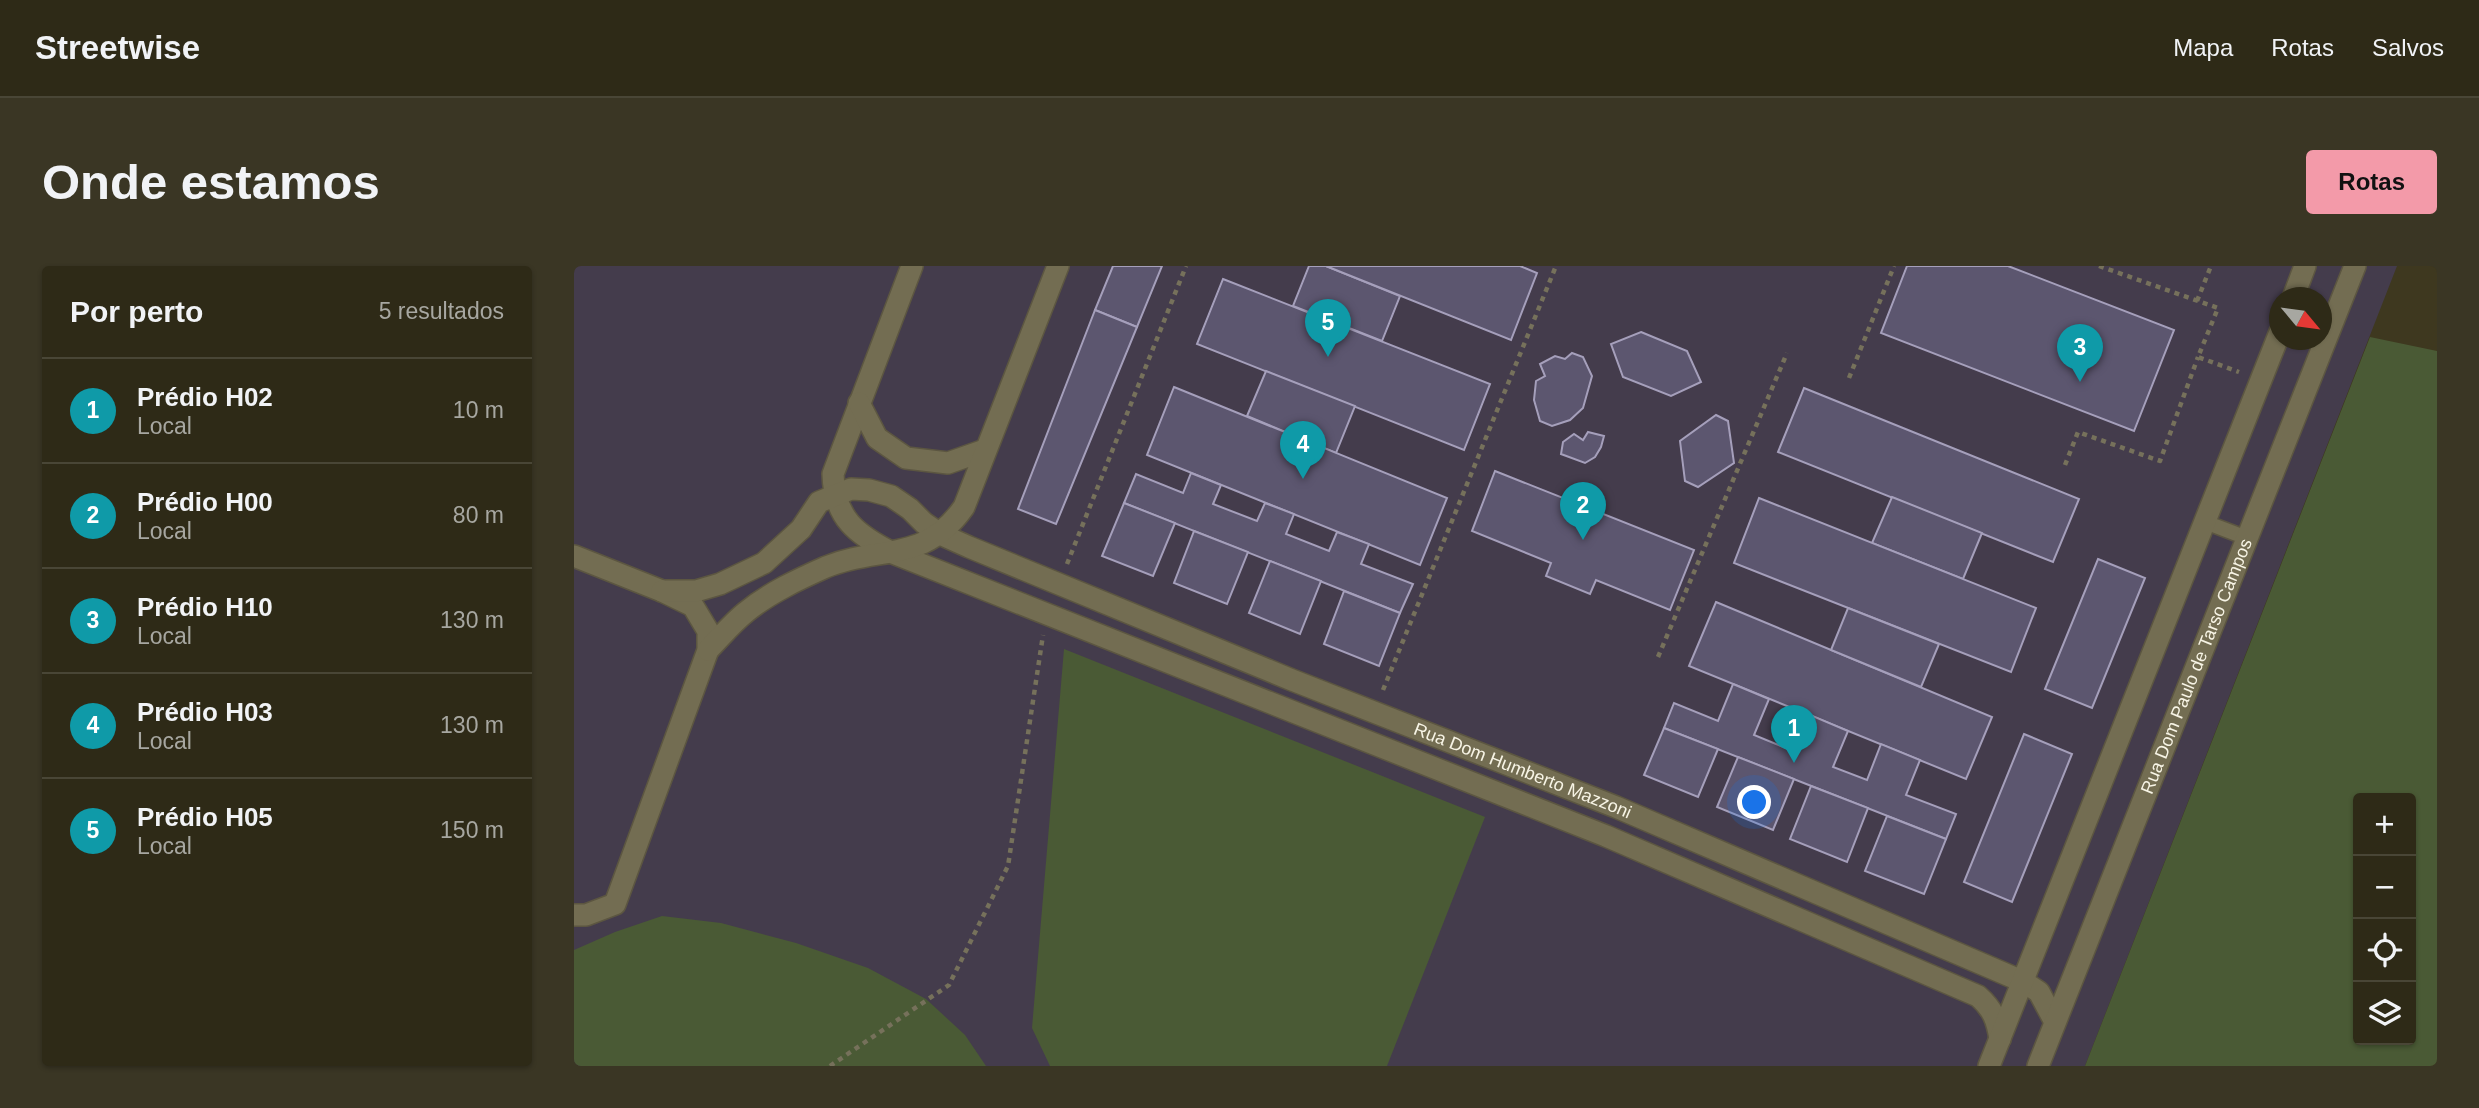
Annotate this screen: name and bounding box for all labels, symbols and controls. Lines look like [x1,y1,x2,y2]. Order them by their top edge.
text: Streetwise [35,29,200,66]
text: Mapa [2173,34,2233,61]
text: Rotas [2271,34,2334,61]
text: Salvos [2372,34,2444,61]
button: Rotas [2306,150,2437,214]
text: Onde estamos [42,155,380,209]
north arrow [2269,287,2332,350]
text: Por perto [70,295,203,328]
text: 5 resultados [379,298,504,324]
pin: 5 [1305,299,1351,357]
pin: 3 [2057,324,2103,382]
text: Prédio H02 [137,382,273,412]
text: 1 [87,397,99,423]
text: 10 m [453,397,504,423]
text: Local [137,413,192,439]
pin: 4 [1280,421,1326,479]
pin: 2 [1560,482,1606,540]
text: Prédio H00 [137,487,273,517]
text: 2 [87,502,99,528]
text: 80 m [453,502,504,528]
text: Local [137,518,192,544]
street label: Rua Dom Paulo de Tarso Campos [2137,536,2256,797]
text: Prédio H10 [137,592,273,622]
text: 3 [87,607,99,633]
text: 130 m [440,607,504,633]
text: Local [137,623,192,649]
text: Prédio H03 [137,697,273,727]
pin: 1 [1771,705,1817,763]
text: 4 [87,712,99,738]
text: 130 m [440,712,504,738]
street label: Rua Dom Humberto Mazzoni [1411,719,1635,822]
text: Local [137,728,192,754]
your location [1737,785,1771,819]
map controls [2353,793,2416,1045]
button: + [2353,793,2416,856]
text: Prédio H05 [137,802,273,832]
text: 5 [87,817,99,843]
text: 150 m [440,817,504,843]
text: Local [137,833,192,859]
button: − [2353,856,2416,919]
button: locate [2353,919,2416,982]
button: layers [2353,982,2416,1045]

